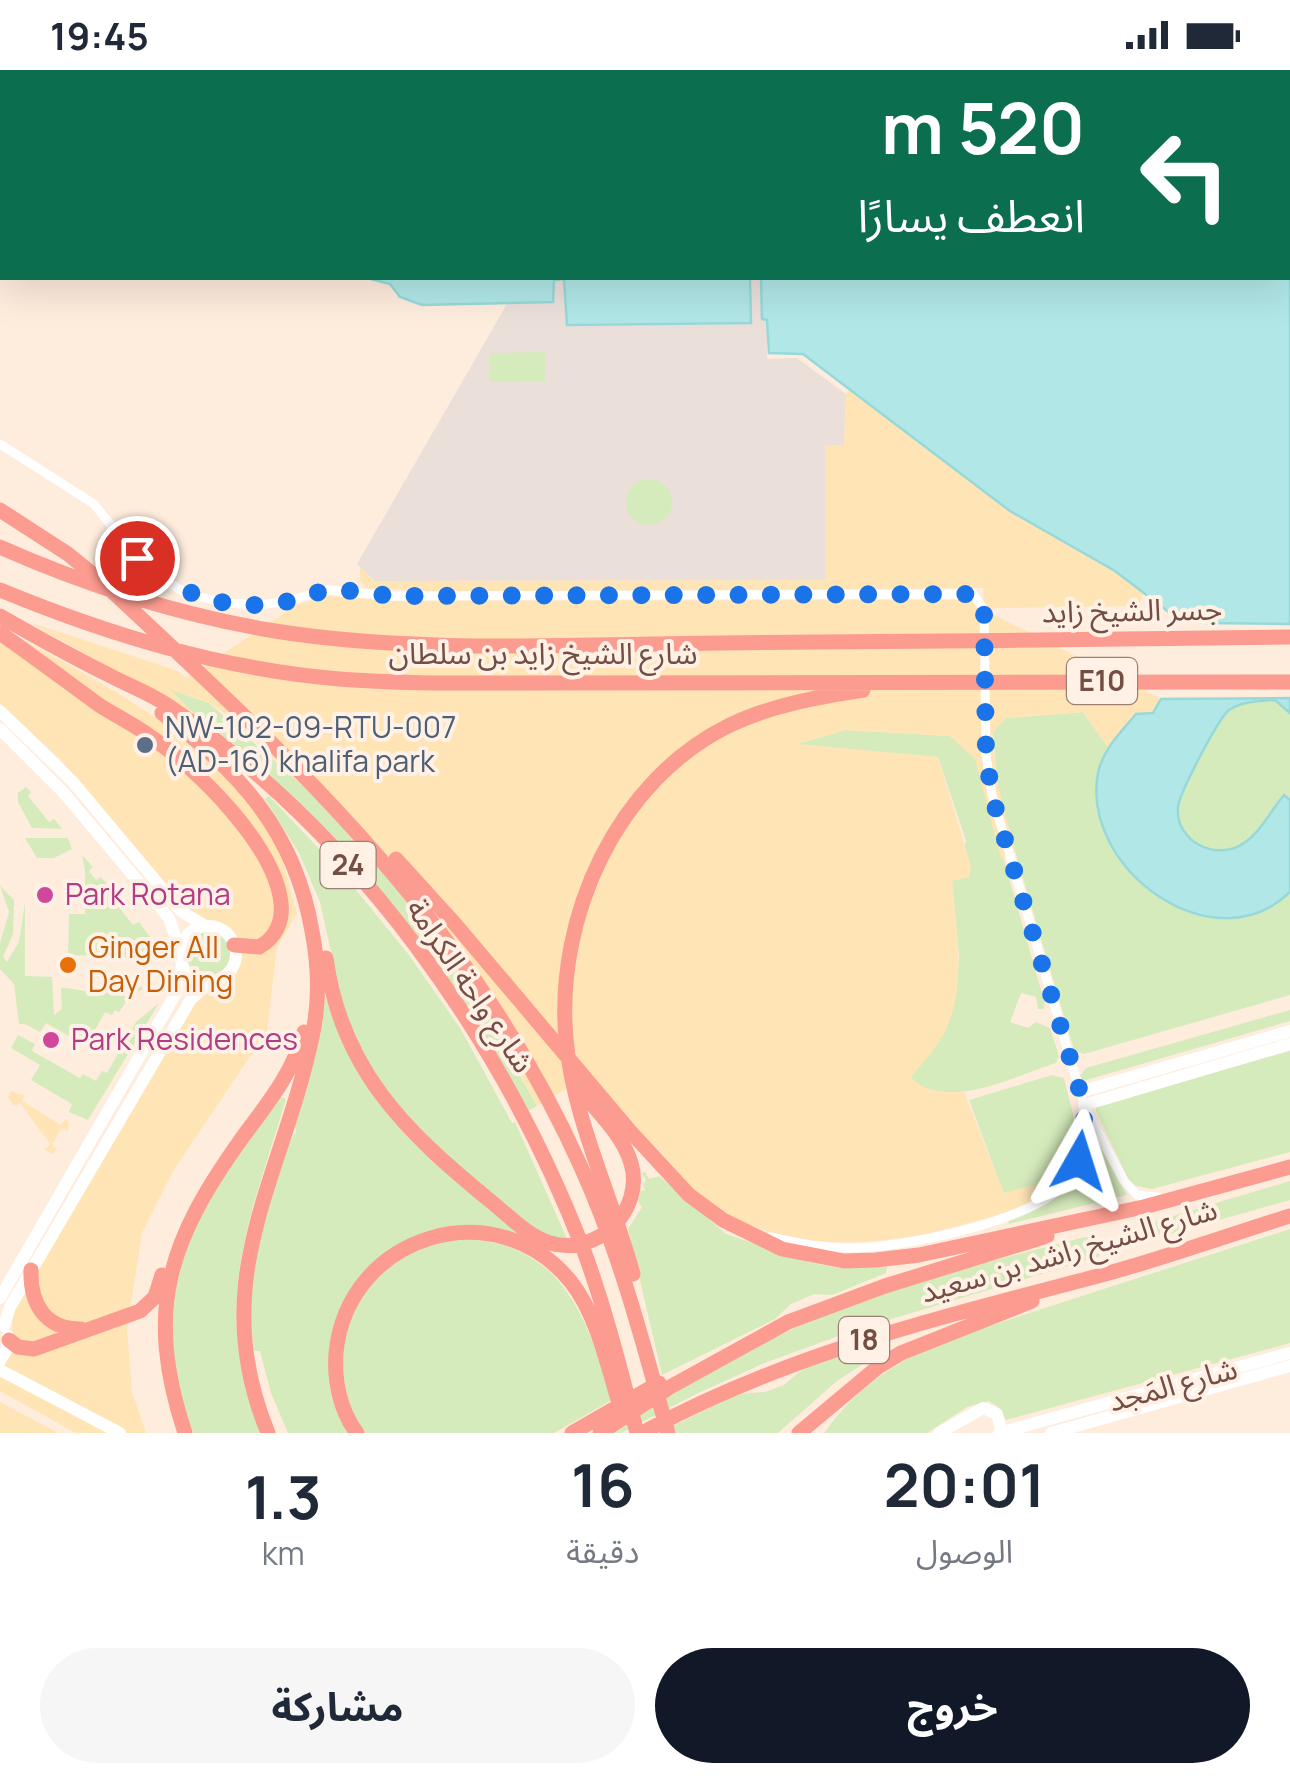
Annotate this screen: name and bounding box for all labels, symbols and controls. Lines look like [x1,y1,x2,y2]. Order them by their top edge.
text: 19:45 [50,9,149,61]
text: 520 m [881,79,1085,175]
icon: left [1120,110,1250,240]
text: انعطف يسارًا [857,184,1085,246]
pin [95,516,180,601]
icon: arrive [110,531,165,586]
street label: جسر الشيخ زايد [1041,587,1223,635]
street label: شارع الشيخ زايد بن سلطان [389,632,697,676]
road number: E10 [1067,658,1137,704]
place label: NW-102-09-RTU-007 (AD-16) khalifa park [165,706,456,781]
marker: NW-102-09-RTU-007 (AD-16) khalifa park [134,734,156,756]
road number: 24 [320,842,376,888]
place label: Park Rotana [65,873,231,914]
marker: Park Rotana [34,884,56,906]
street label: شارع واحة الكرامة [395,890,545,1082]
place label: Ginger All Day Dining [88,926,233,1001]
marker: Ginger All Day Dining [57,954,79,976]
place label: Park Residences [71,1018,298,1059]
marker: Park Residences [40,1029,62,1051]
position arrow [1027,1109,1131,1213]
street label: شارع الشيخ راشد بن سعيد [916,1188,1222,1314]
road number: 18 [839,1317,889,1363]
street label: شارع المَجد [1104,1347,1242,1423]
text: 16 [571,1443,635,1525]
text: 20:01 [884,1443,1045,1525]
text: 1.3 [245,1455,322,1537]
text: دقيقة [566,1529,639,1573]
text: الوصول [916,1529,1013,1573]
text: km [262,1531,305,1575]
button: مشاركة [40,1648,635,1763]
button: خروج [655,1648,1250,1763]

